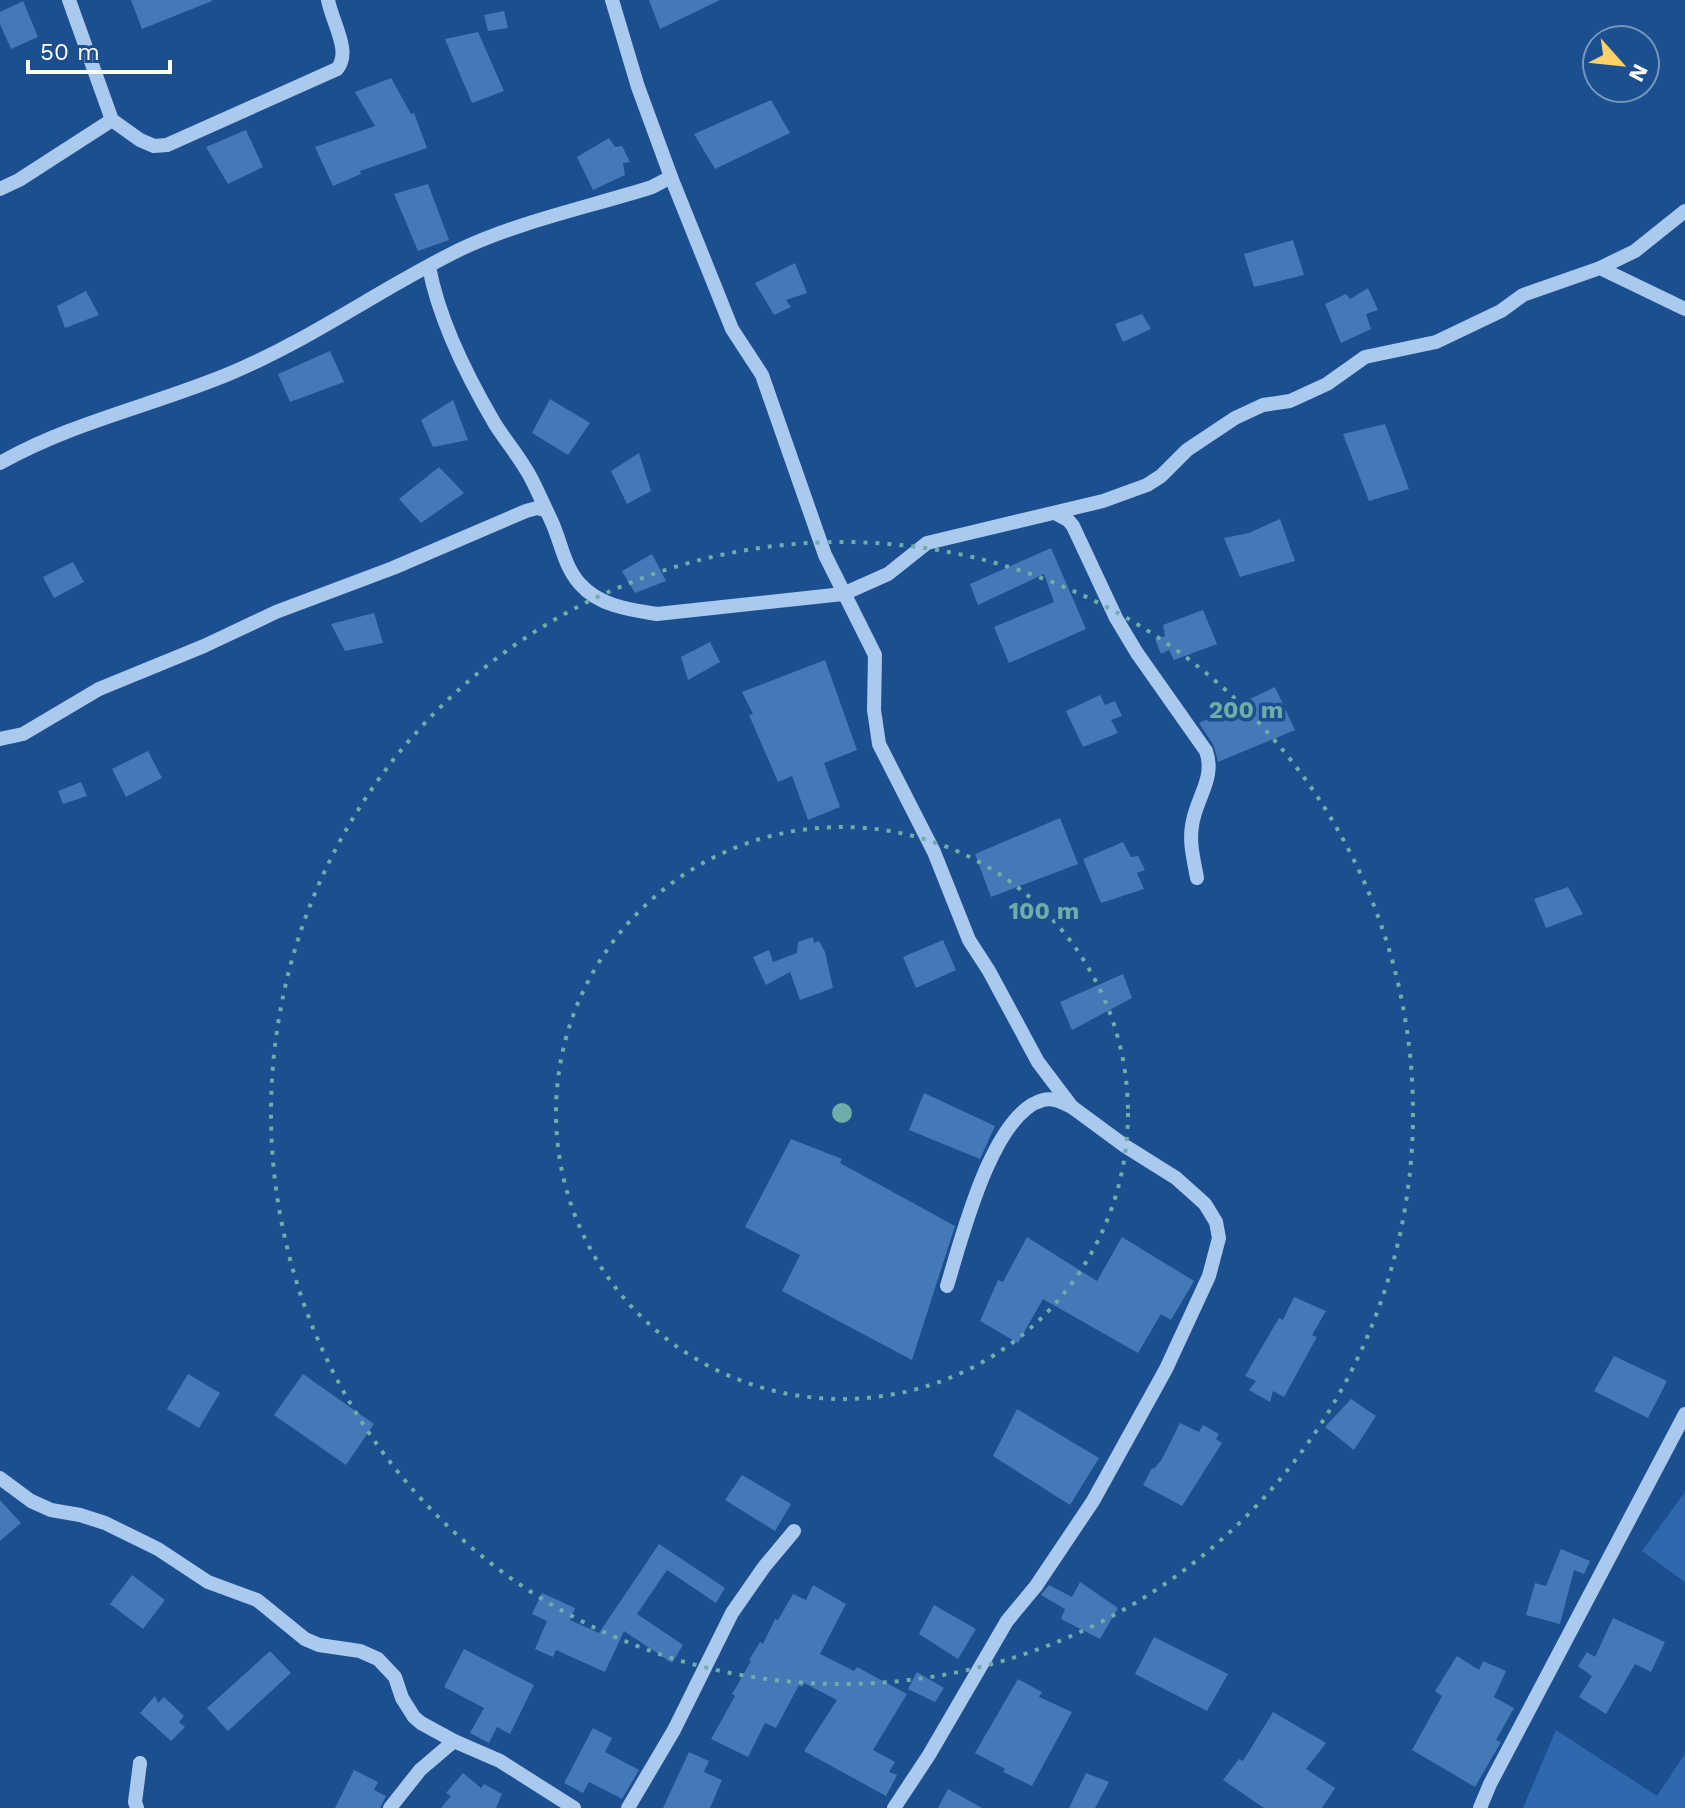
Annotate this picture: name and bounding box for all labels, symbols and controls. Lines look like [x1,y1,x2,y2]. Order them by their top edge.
scale bar [28,24,170,74]
north arrow [1581,24,1661,104]
text: 50 m [40,38,100,66]
text: N [1624,60,1653,86]
text: 200 m [1209,696,1283,724]
text: 100 m [1009,897,1079,925]
centre of rings [828,1099,856,1127]

